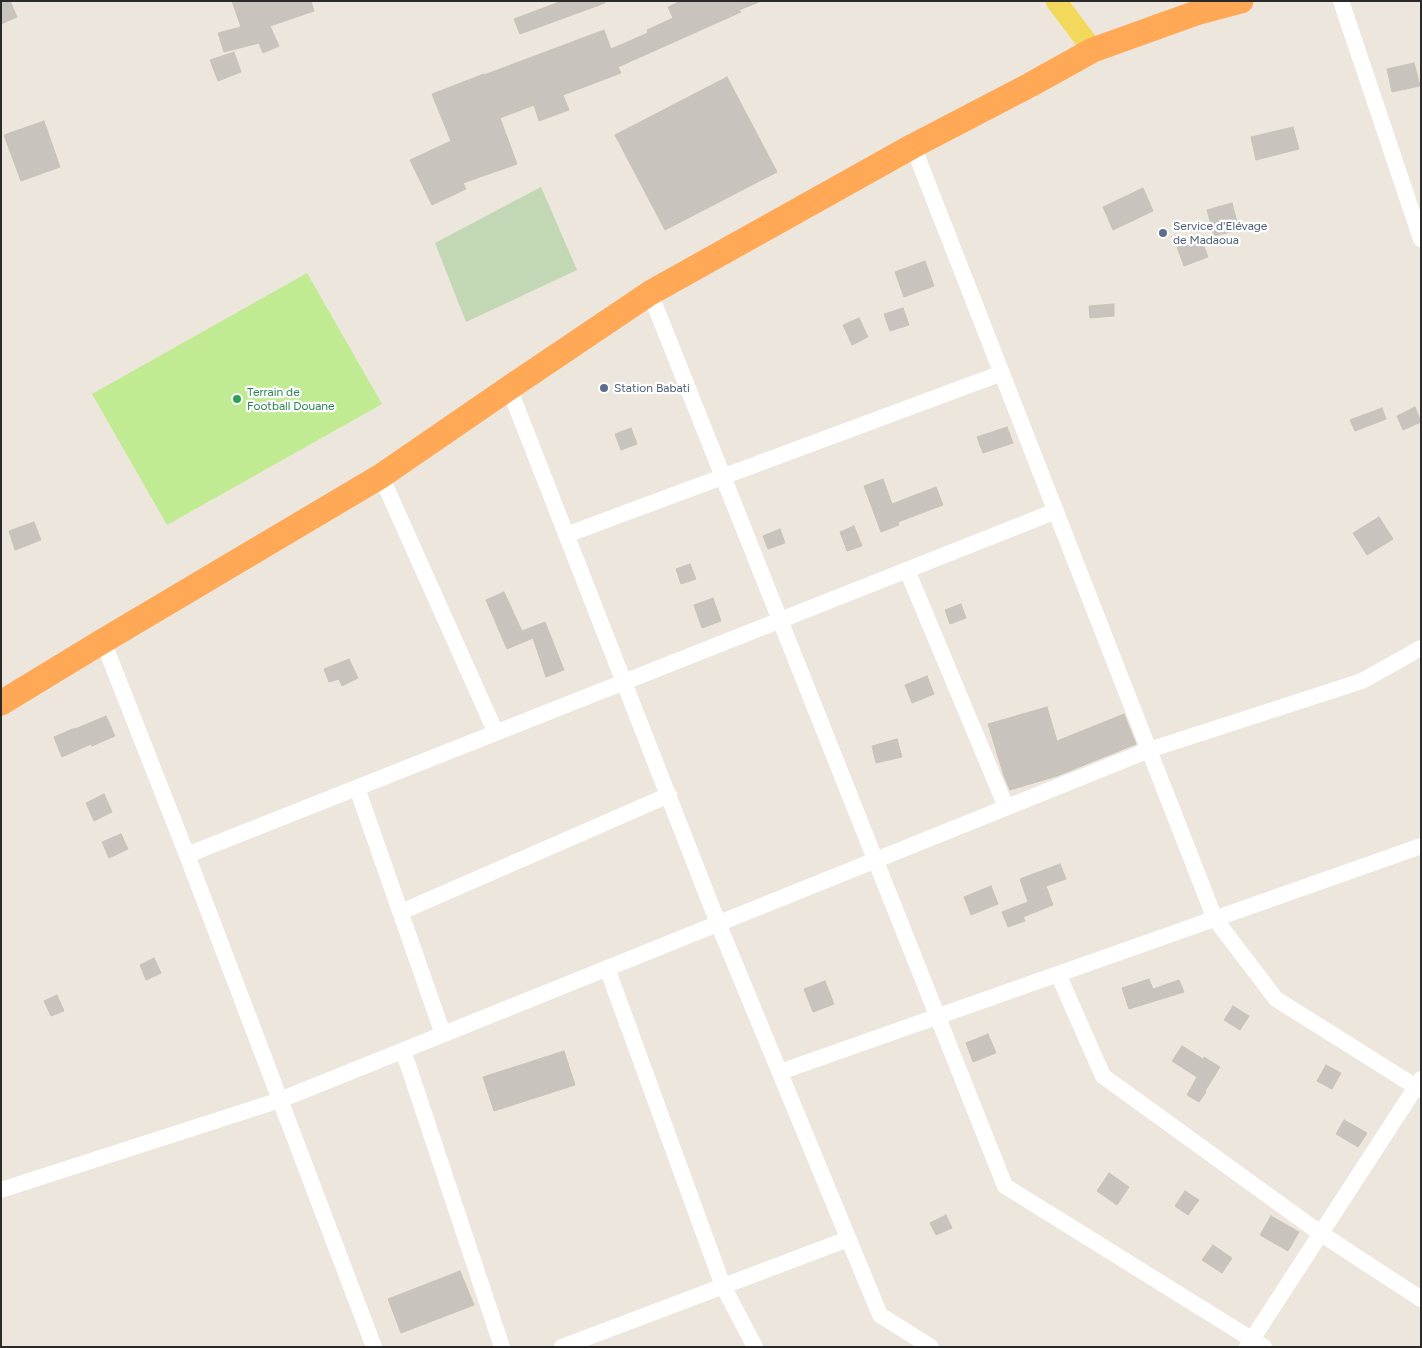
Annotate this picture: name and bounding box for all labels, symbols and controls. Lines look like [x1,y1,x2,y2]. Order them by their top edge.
place label: Service d'Elévage de Madaoua [1173,219,1267,247]
marker: Service d'Elévage de Madaoua [1157,227,1169,239]
place label: Station Babati [614,381,690,395]
marker: Station Babati [598,382,610,394]
place label: Terrain de Football Douane [247,385,335,413]
marker: Terrain de Football Douane [231,393,243,405]

